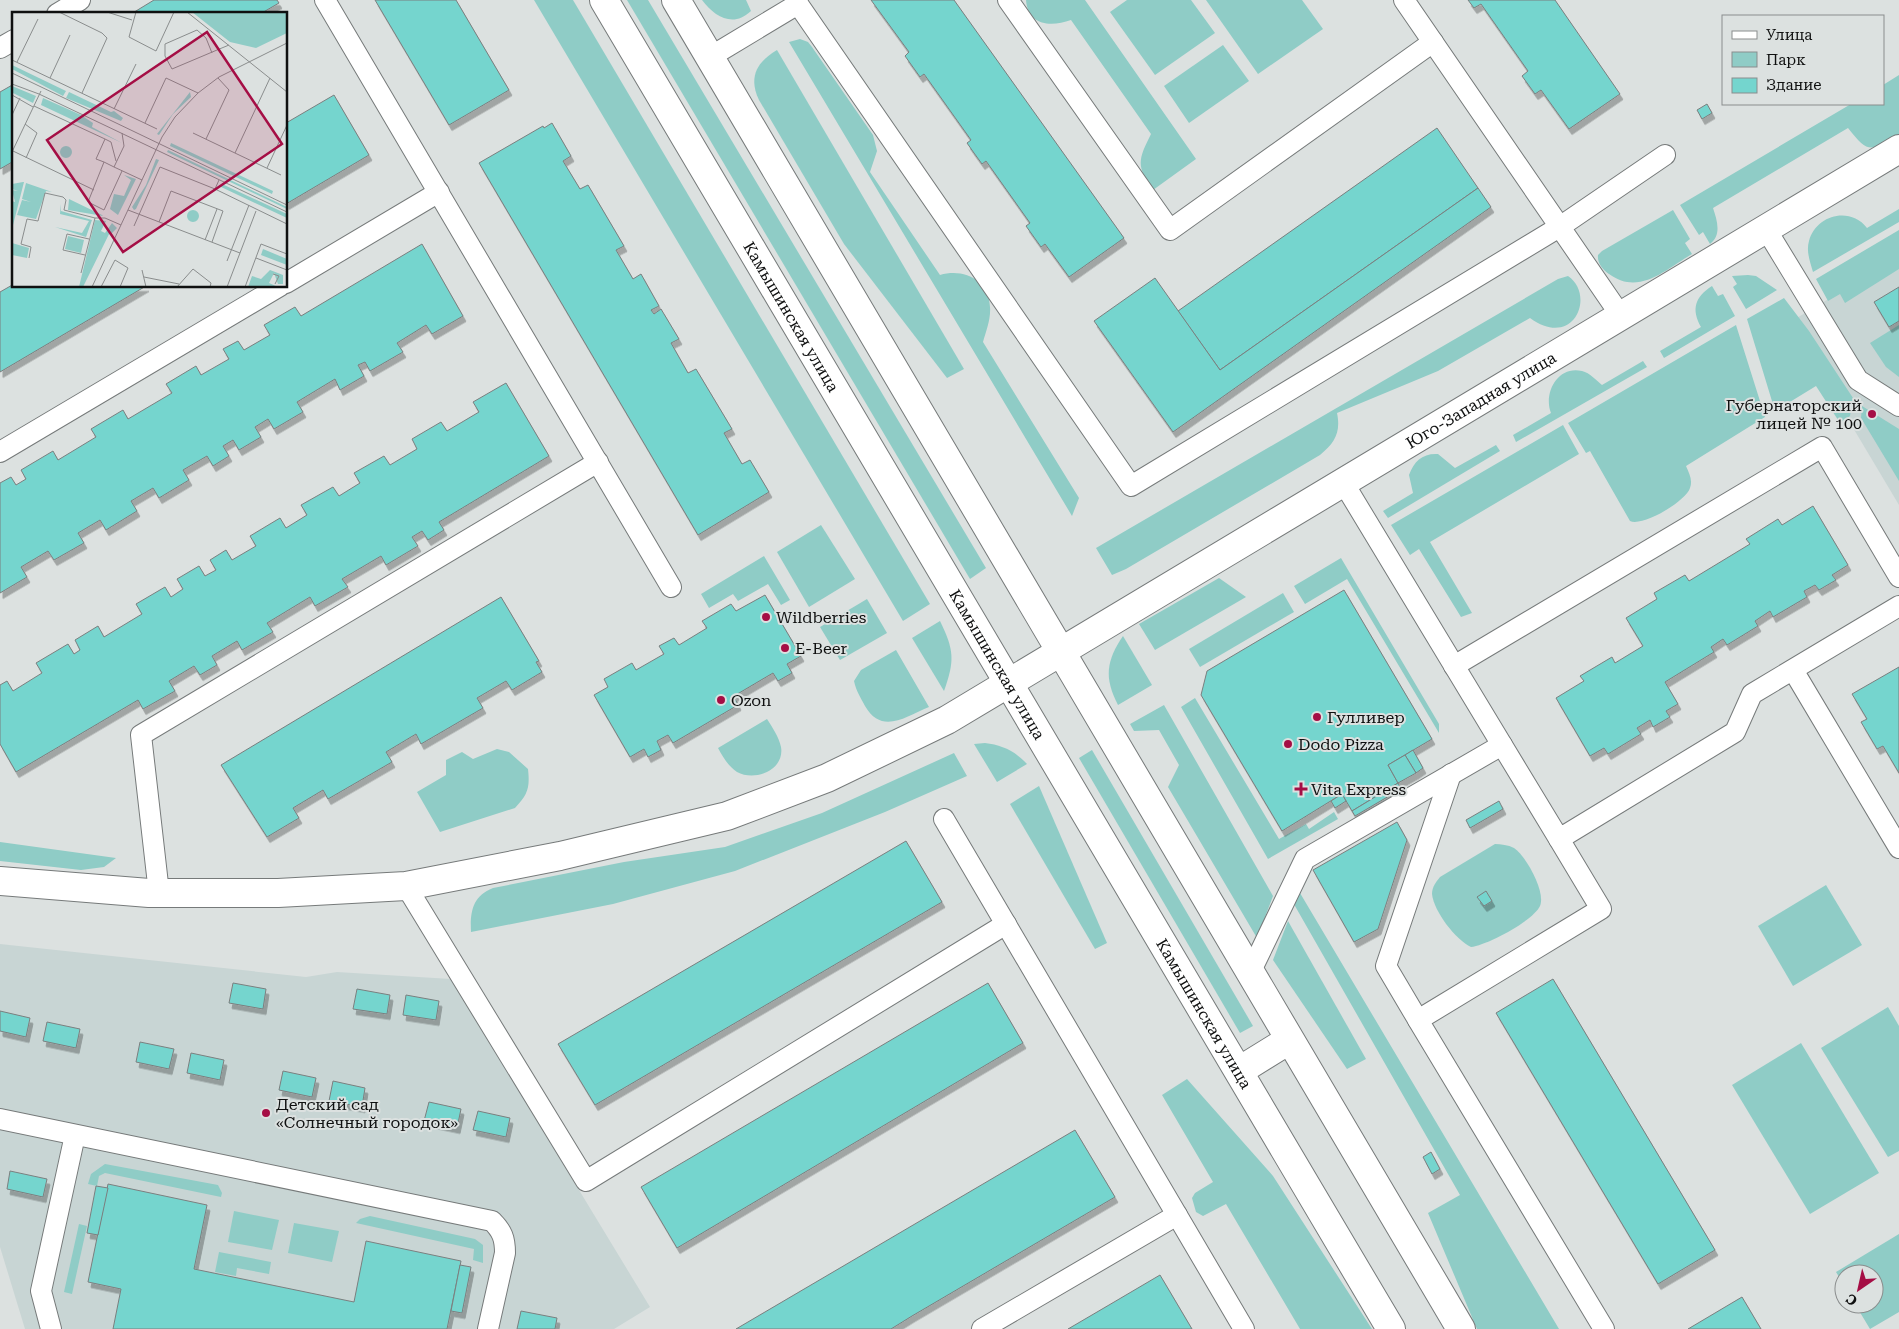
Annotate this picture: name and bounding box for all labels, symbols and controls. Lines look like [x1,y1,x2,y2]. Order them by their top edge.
inset map [12,12,288,288]
legend [1722,15,1884,105]
text: Улица [1766,26,1812,44]
text: Парк [1766,51,1806,69]
text: Здание [1766,76,1822,94]
street label: Камышинская улица [739,238,843,396]
street label: Юго-Западная улица [1402,348,1560,453]
place label: Губернаторский лицей № 100 [1726,396,1862,433]
marker: Губернаторский лицей № 100 [1866,408,1878,420]
street label: Камышинская улица [945,586,1049,743]
place label: Wildberries [776,608,867,627]
marker: Wildberries [760,611,772,623]
place label: E-Beer [795,639,848,658]
marker: E-Beer [779,642,791,654]
place label: Ozon [731,691,771,710]
marker: Ozon [715,694,727,706]
place label: Гулливер [1327,708,1405,727]
marker: Гулливер [1311,711,1323,723]
place label: Dodo Pizza [1298,735,1384,754]
marker: Dodo Pizza [1282,738,1294,750]
place label: Vita Express [1311,780,1407,799]
marker: Vita Express [1295,783,1307,795]
street label: Камышинская улица [1152,935,1256,1093]
place label: Детский сад «Солнечный городок» [276,1095,458,1132]
marker: Детский сад «Солнечный городок» [260,1107,272,1119]
north arrow [1834,1264,1884,1314]
text: С [1843,1290,1860,1309]

